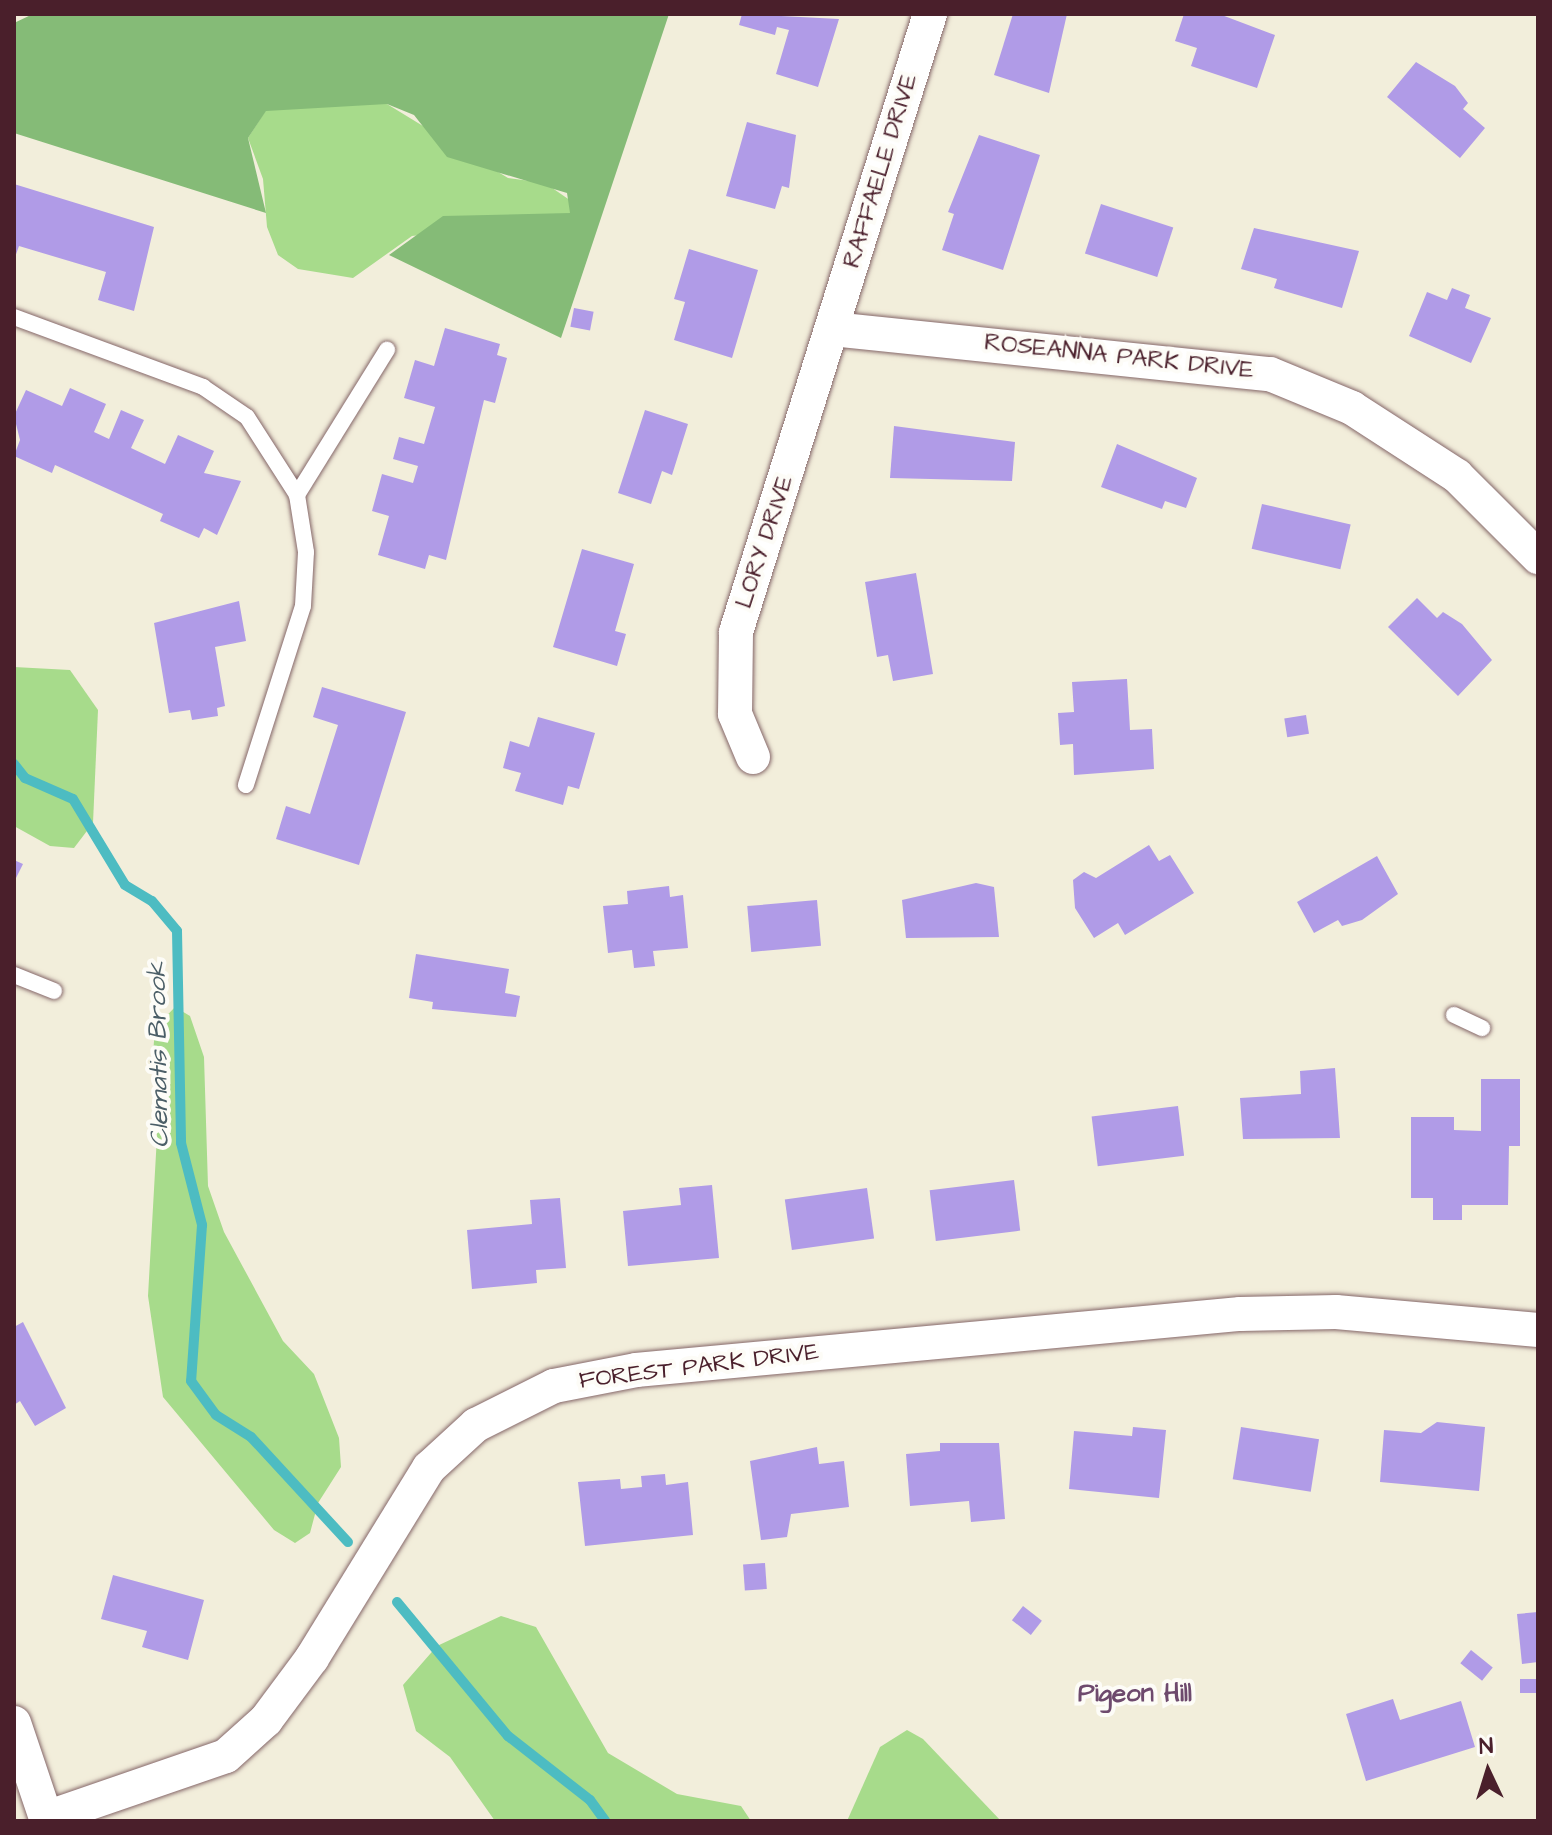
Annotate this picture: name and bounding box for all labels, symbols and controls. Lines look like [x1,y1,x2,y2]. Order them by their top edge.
street label: RAFFAELE DRIVE [838,71,924,271]
street label: ROSEANNA PARK DRIVE [983,329,1255,385]
street label: LORY DRIVE [730,472,800,612]
water label: Clematis Brook [142,962,176,1148]
street label: FOREST PARK DRIVE [577,1338,821,1396]
district label: Pigeon Hill [1078,1678,1192,1710]
north arrow [1448,1731,1528,1811]
text: N [1478,1731,1494,1763]

